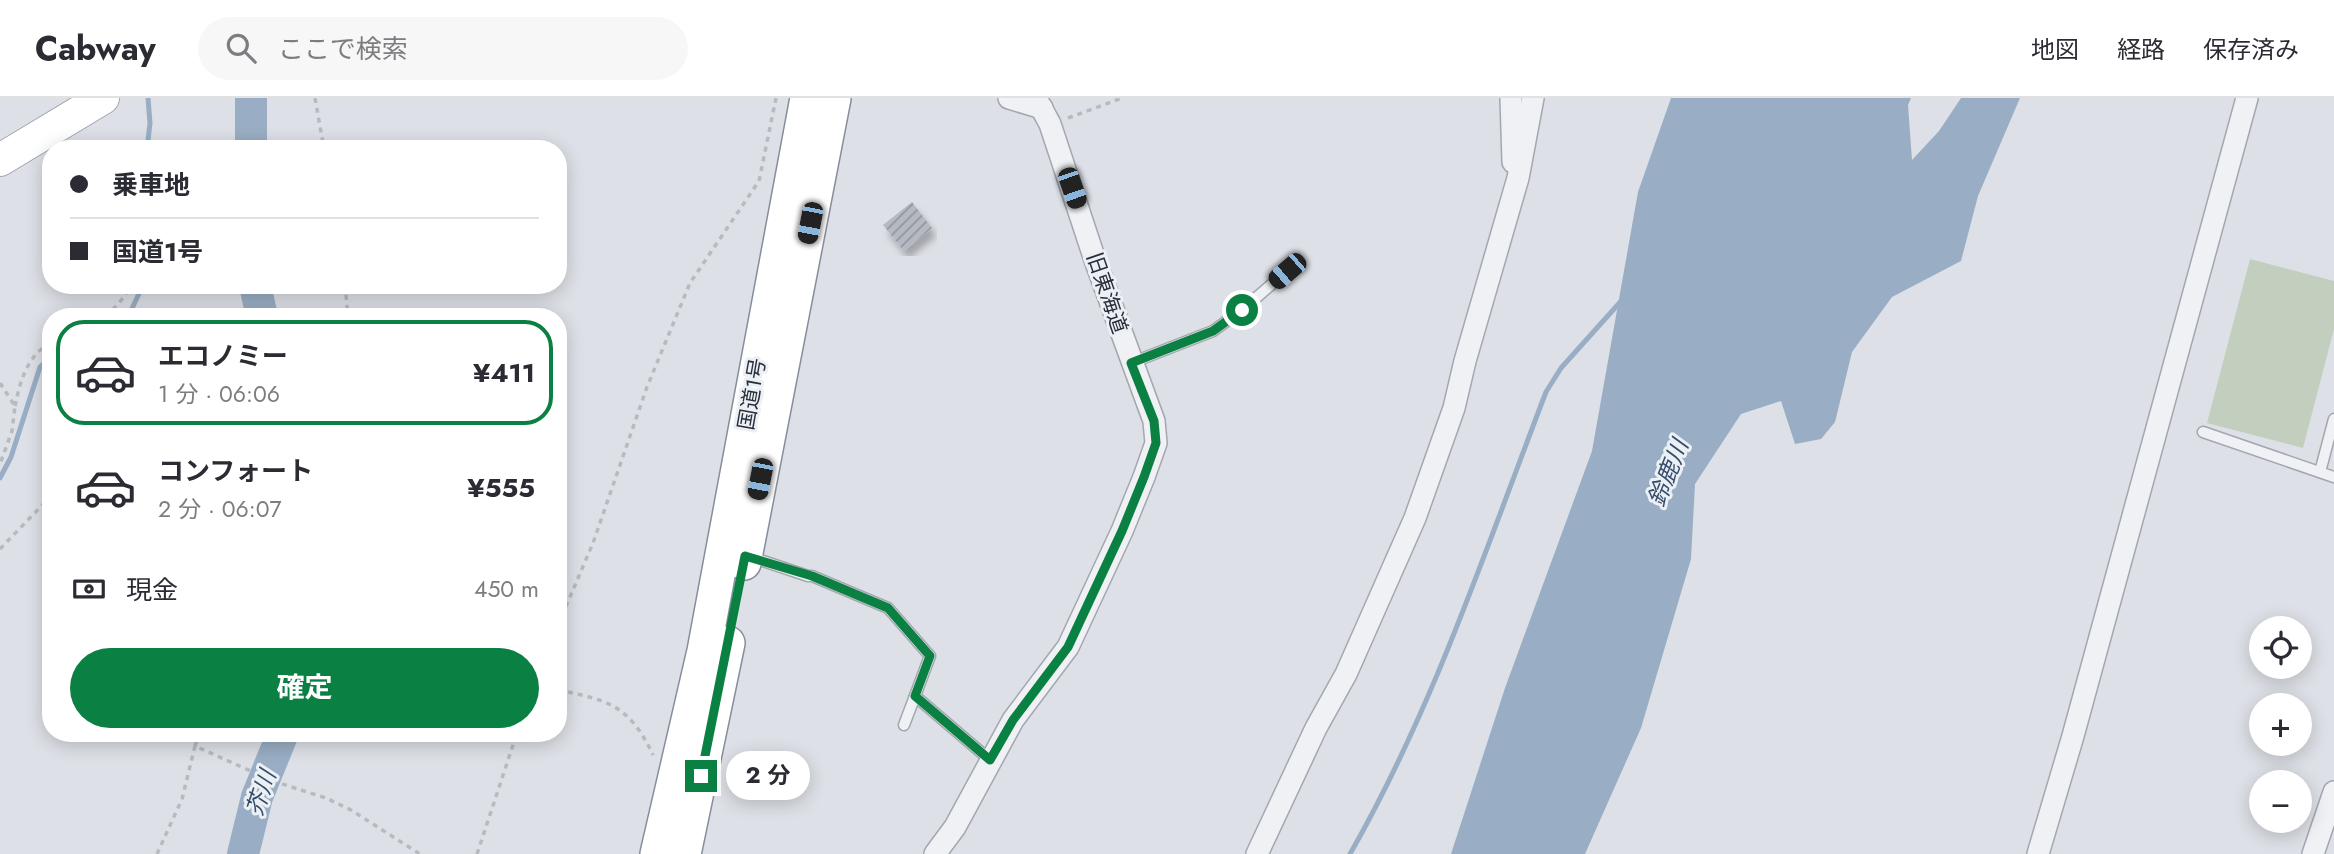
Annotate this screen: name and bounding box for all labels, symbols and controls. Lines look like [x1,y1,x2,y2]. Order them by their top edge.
search box [198,17,688,80]
text: Cabway [35,25,156,72]
icon: search [222,29,260,67]
text: ここで検索 [278,30,408,68]
text: 地図 [2031,32,2079,67]
text: 経路 [2117,32,2165,67]
text: 保存済み [2203,32,2299,67]
car [1056,165,1089,211]
text: 乗車地 [112,166,190,204]
car [796,200,825,246]
text: 国道1号 [112,233,203,271]
street label: 旧東海道 [1079,248,1135,338]
car [1265,249,1310,293]
route start [1226,294,1258,326]
text: エコノミー [158,337,288,375]
icon: car [74,341,137,404]
text: ¥411 [473,354,535,392]
street label: 国道1号 [731,356,773,432]
text: 1 分 · 06:06 [158,377,280,411]
water label: 鈴鹿川 [1639,432,1698,511]
text: コンフォート [158,452,313,490]
icon: car [74,456,137,519]
car [746,456,775,502]
text: ¥555 [467,469,535,507]
text: 2 分 · 06:07 [158,492,282,526]
icon: cash [70,570,108,608]
text: 現金 [126,571,178,609]
text: 450 m [474,572,539,606]
map controls [2249,616,2312,833]
button: locate [2249,616,2312,679]
button: 確定 [70,648,539,728]
button: + [2249,693,2312,756]
callout: 2 分 [726,752,810,800]
text: 2 分 [746,758,791,792]
route end [685,760,717,792]
water label: 芥川 [237,763,286,820]
button: − [2249,770,2312,833]

